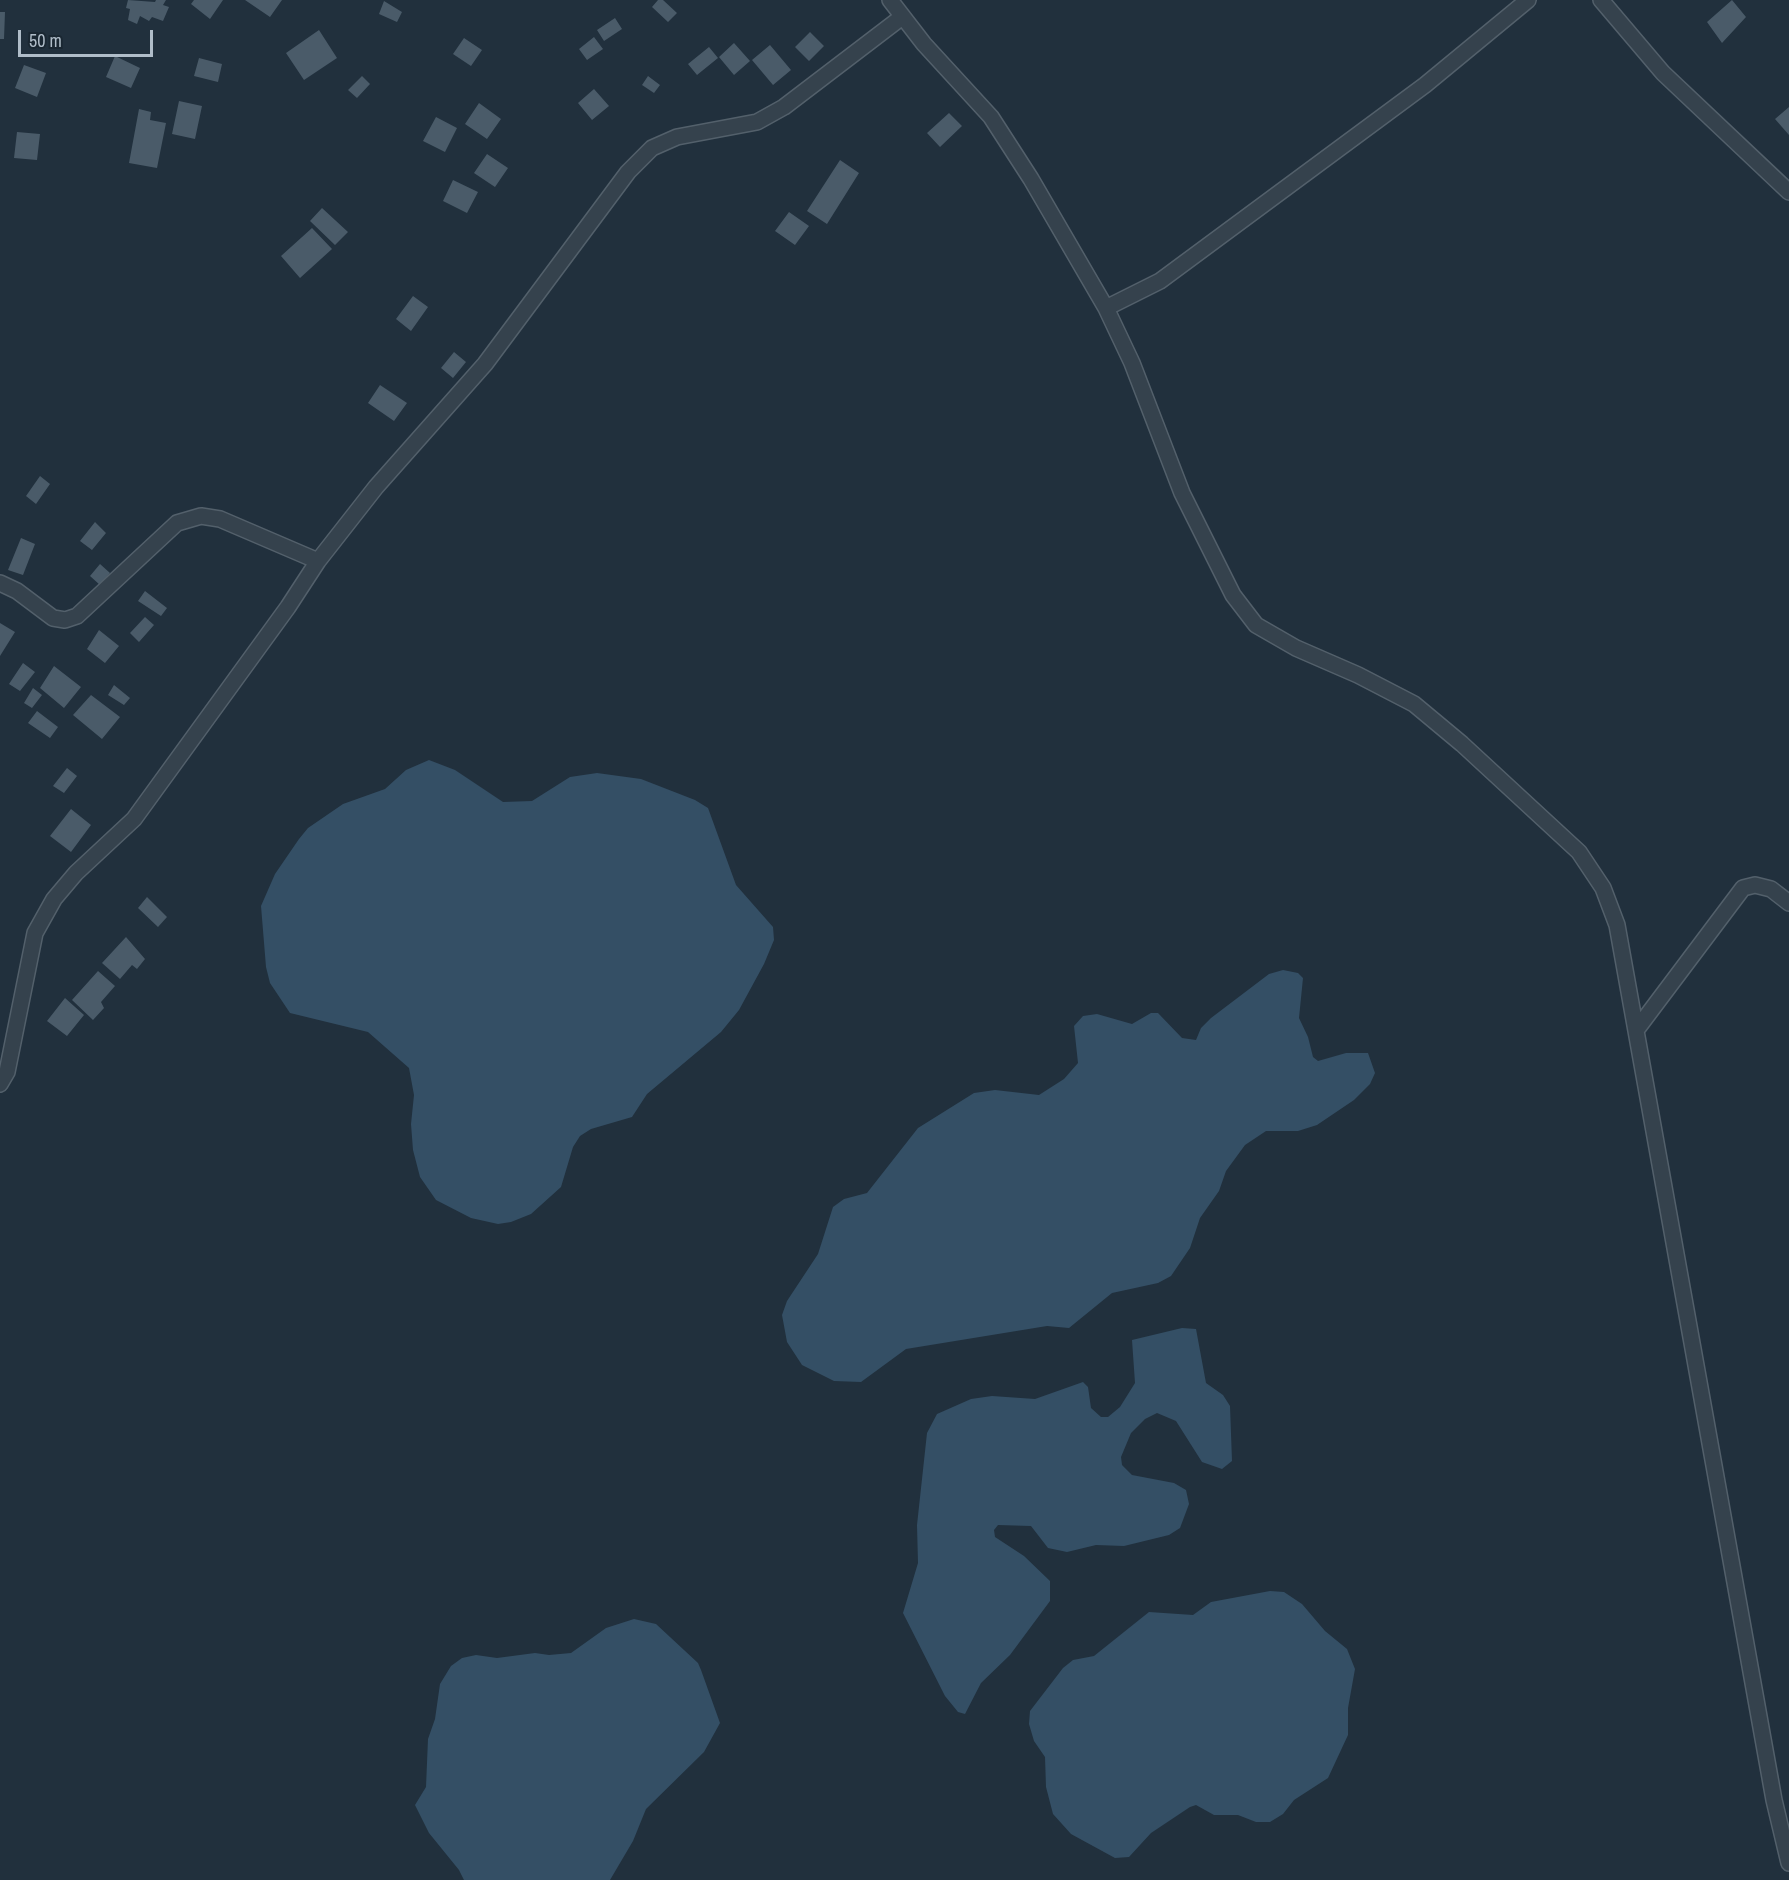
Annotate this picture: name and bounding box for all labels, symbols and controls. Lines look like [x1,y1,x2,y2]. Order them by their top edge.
scale bar [21,18,156,56]
text: 50 m [29,28,62,53]

